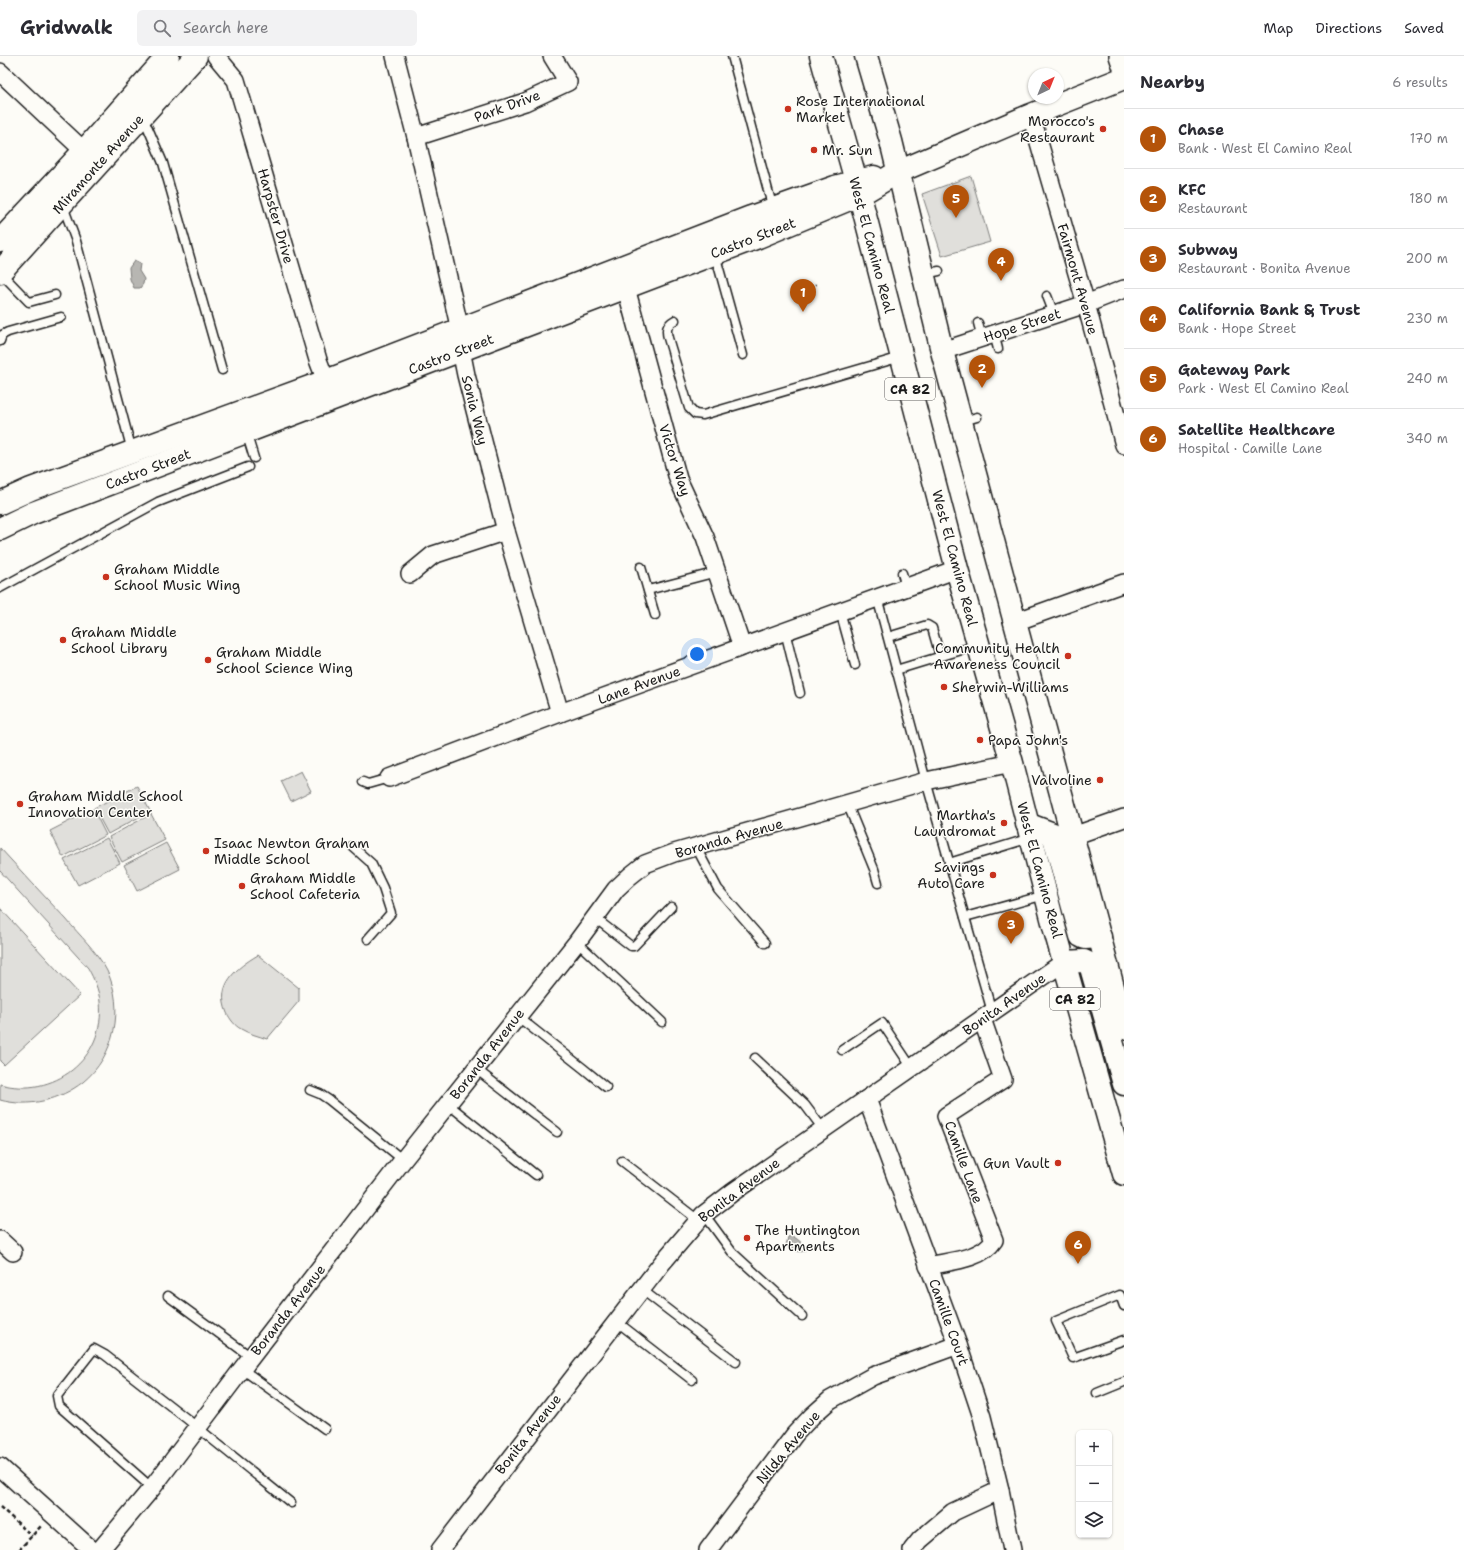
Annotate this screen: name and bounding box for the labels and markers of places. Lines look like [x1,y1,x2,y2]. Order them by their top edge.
place label: Rose International Market [796,92,926,126]
marker: Rose International Market [783,104,793,114]
place label: Morocco's Restaurant [1020,112,1095,146]
marker: Morocco's Restaurant [1098,124,1108,134]
place label: Mr. Sun [822,141,873,159]
marker: Mr. Sun [809,145,819,155]
pin: 5 [943,185,969,218]
pin: 4 [988,248,1014,281]
pin: 1 [790,279,816,312]
pin: 2 [969,355,995,388]
place label: Graham Middle School Music Wing [114,560,240,594]
marker: Graham Middle School Music Wing [101,572,111,582]
place label: Graham Middle School Library [71,623,177,657]
marker: Graham Middle School Library [58,635,68,645]
place label: Community Health Awareness Council [933,639,1061,673]
place label: Graham Middle School Science Wing [216,643,353,677]
marker: Community Health Awareness Council [1063,651,1073,661]
marker: Graham Middle School Science Wing [203,655,213,665]
place label: Sherwin-Williams [952,678,1069,696]
marker: Sherwin-Williams [939,682,949,692]
place label: Papa John's [988,731,1068,749]
marker: Papa John's [975,735,985,745]
place label: Valvoline [1031,771,1092,789]
marker: Valvoline [1095,775,1105,785]
place label: Graham Middle School Innovation Center [28,787,184,821]
marker: Graham Middle School Innovation Center [15,799,25,809]
place label: Martha's Laundromat [914,806,996,840]
marker: Martha's Laundromat [999,818,1009,828]
place label: Isaac Newton Graham Middle School [214,834,369,868]
marker: Isaac Newton Graham Middle School [201,846,211,856]
place label: Savings Auto Care [917,858,985,892]
place label: Graham Middle School Cafeteria [250,869,360,903]
marker: Savings Auto Care [988,870,998,880]
marker: Graham Middle School Cafeteria [237,881,247,891]
pin: 3 [998,911,1024,944]
place label: Gun Vault [983,1154,1050,1172]
marker: Gun Vault [1053,1158,1063,1168]
place label: The Huntington Apartments [755,1221,861,1255]
pin: 6 [1065,1231,1091,1264]
marker: The Huntington Apartments [742,1233,752,1243]

